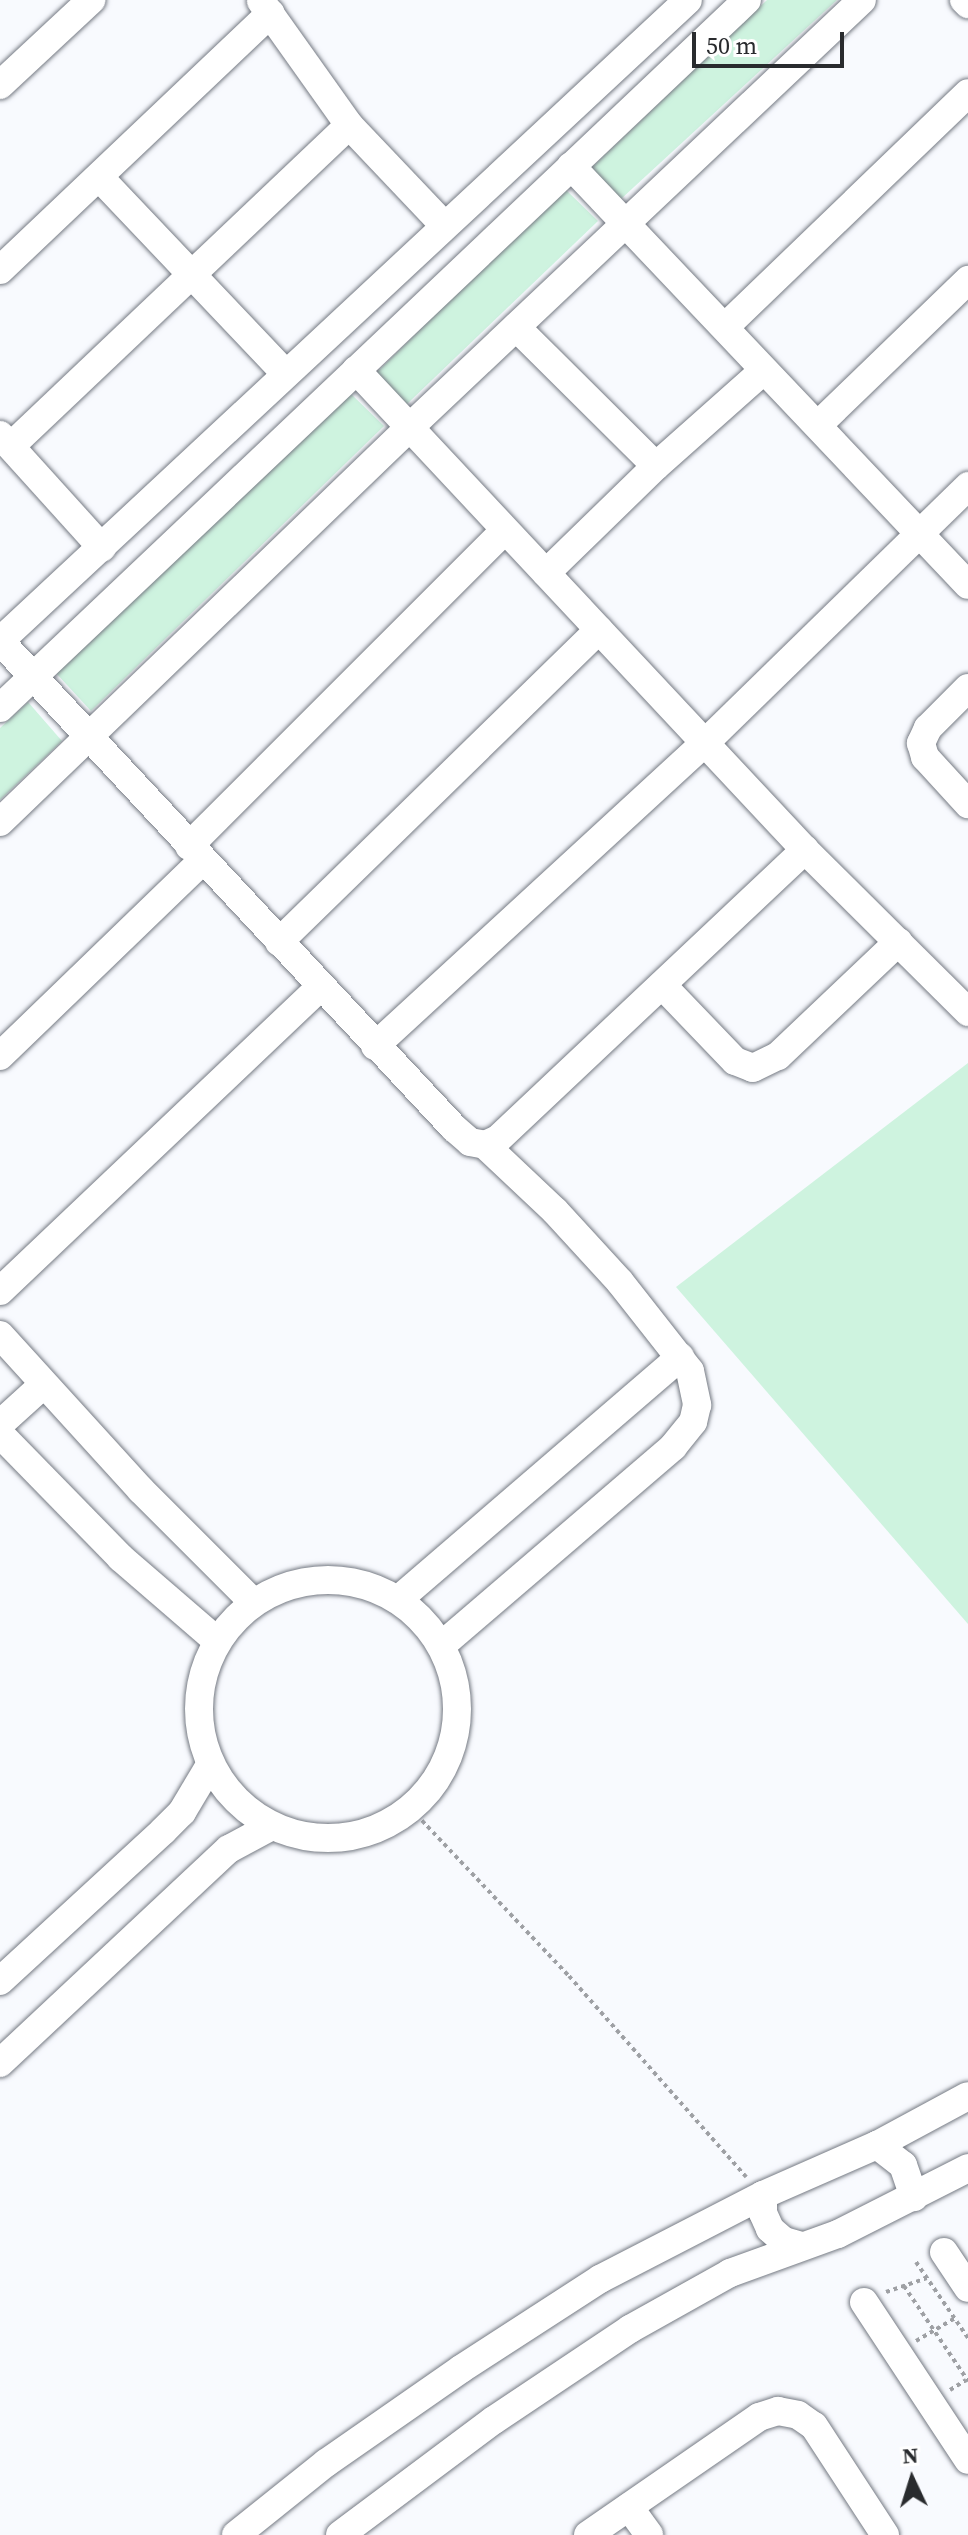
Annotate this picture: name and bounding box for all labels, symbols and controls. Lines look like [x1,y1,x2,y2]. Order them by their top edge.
scale bar [696,16,848,66]
text: 50 m [706,29,757,62]
north arrow [872,2439,952,2519]
text: N [901,2440,919,2471]

